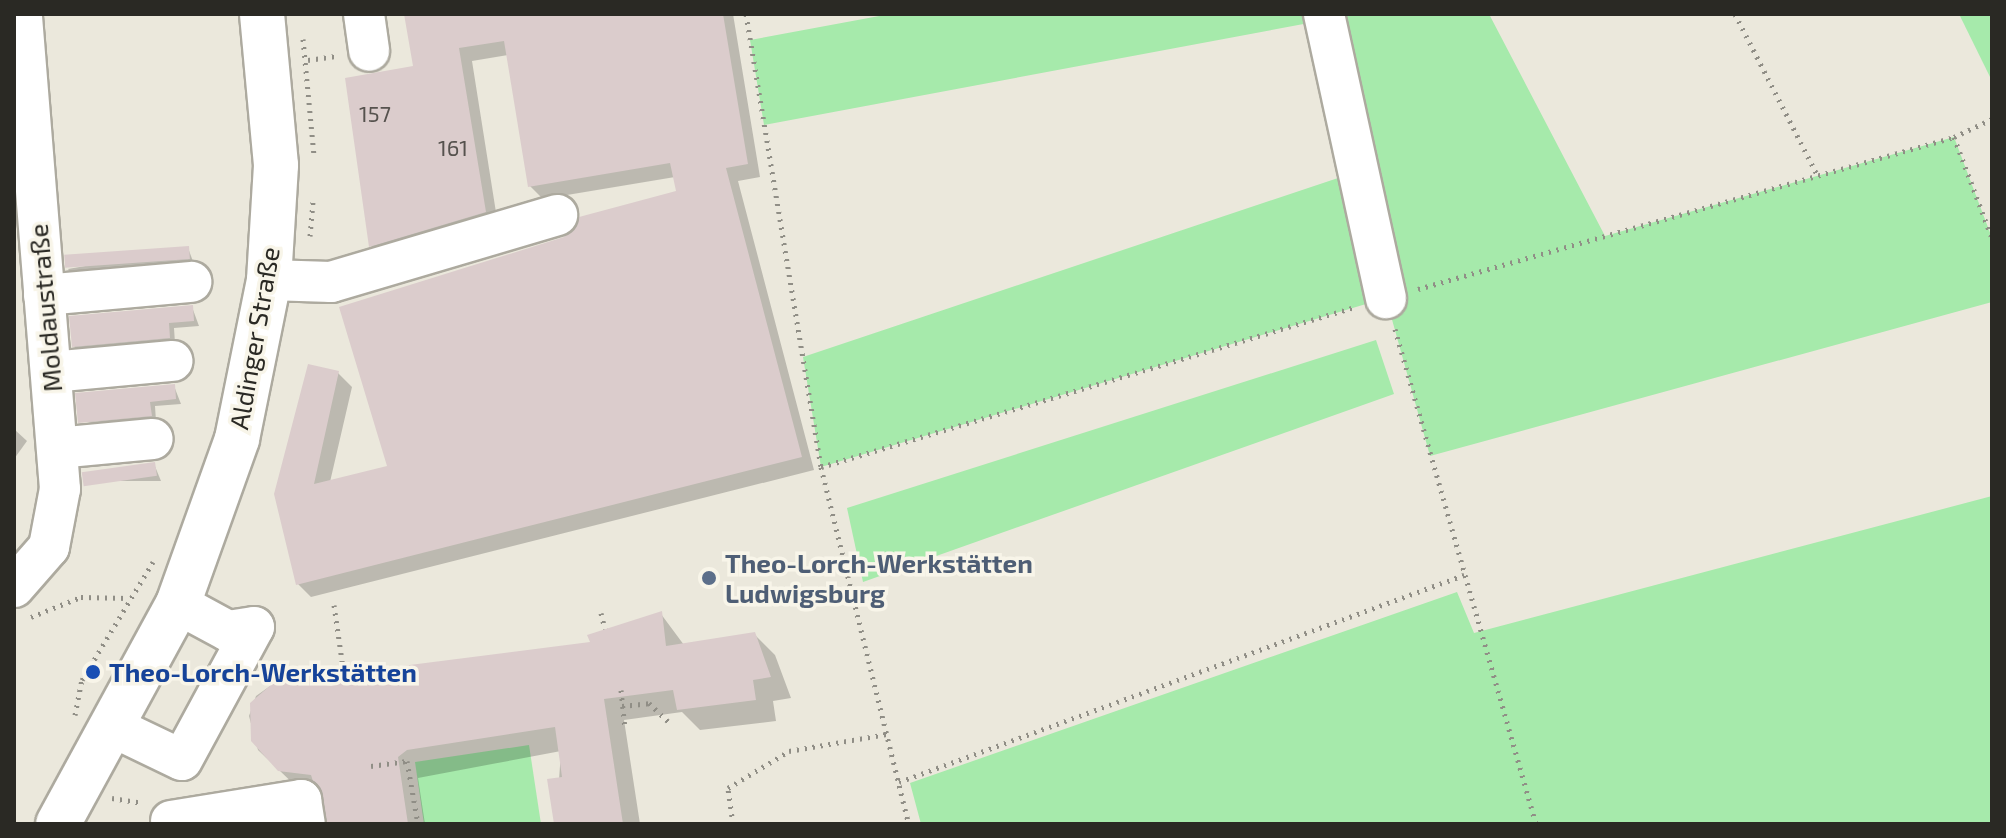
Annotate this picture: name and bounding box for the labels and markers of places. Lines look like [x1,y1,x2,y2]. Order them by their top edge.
place label: Theo-Lorch-Werkstätten Ludwigsburg [725,547,1033,608]
marker: Theo-Lorch-Werkstätten Ludwigsburg [700,569,718,587]
place label: Theo-Lorch-Werkstätten [109,656,417,688]
marker: Theo-Lorch-Werkstätten [84,663,102,681]

